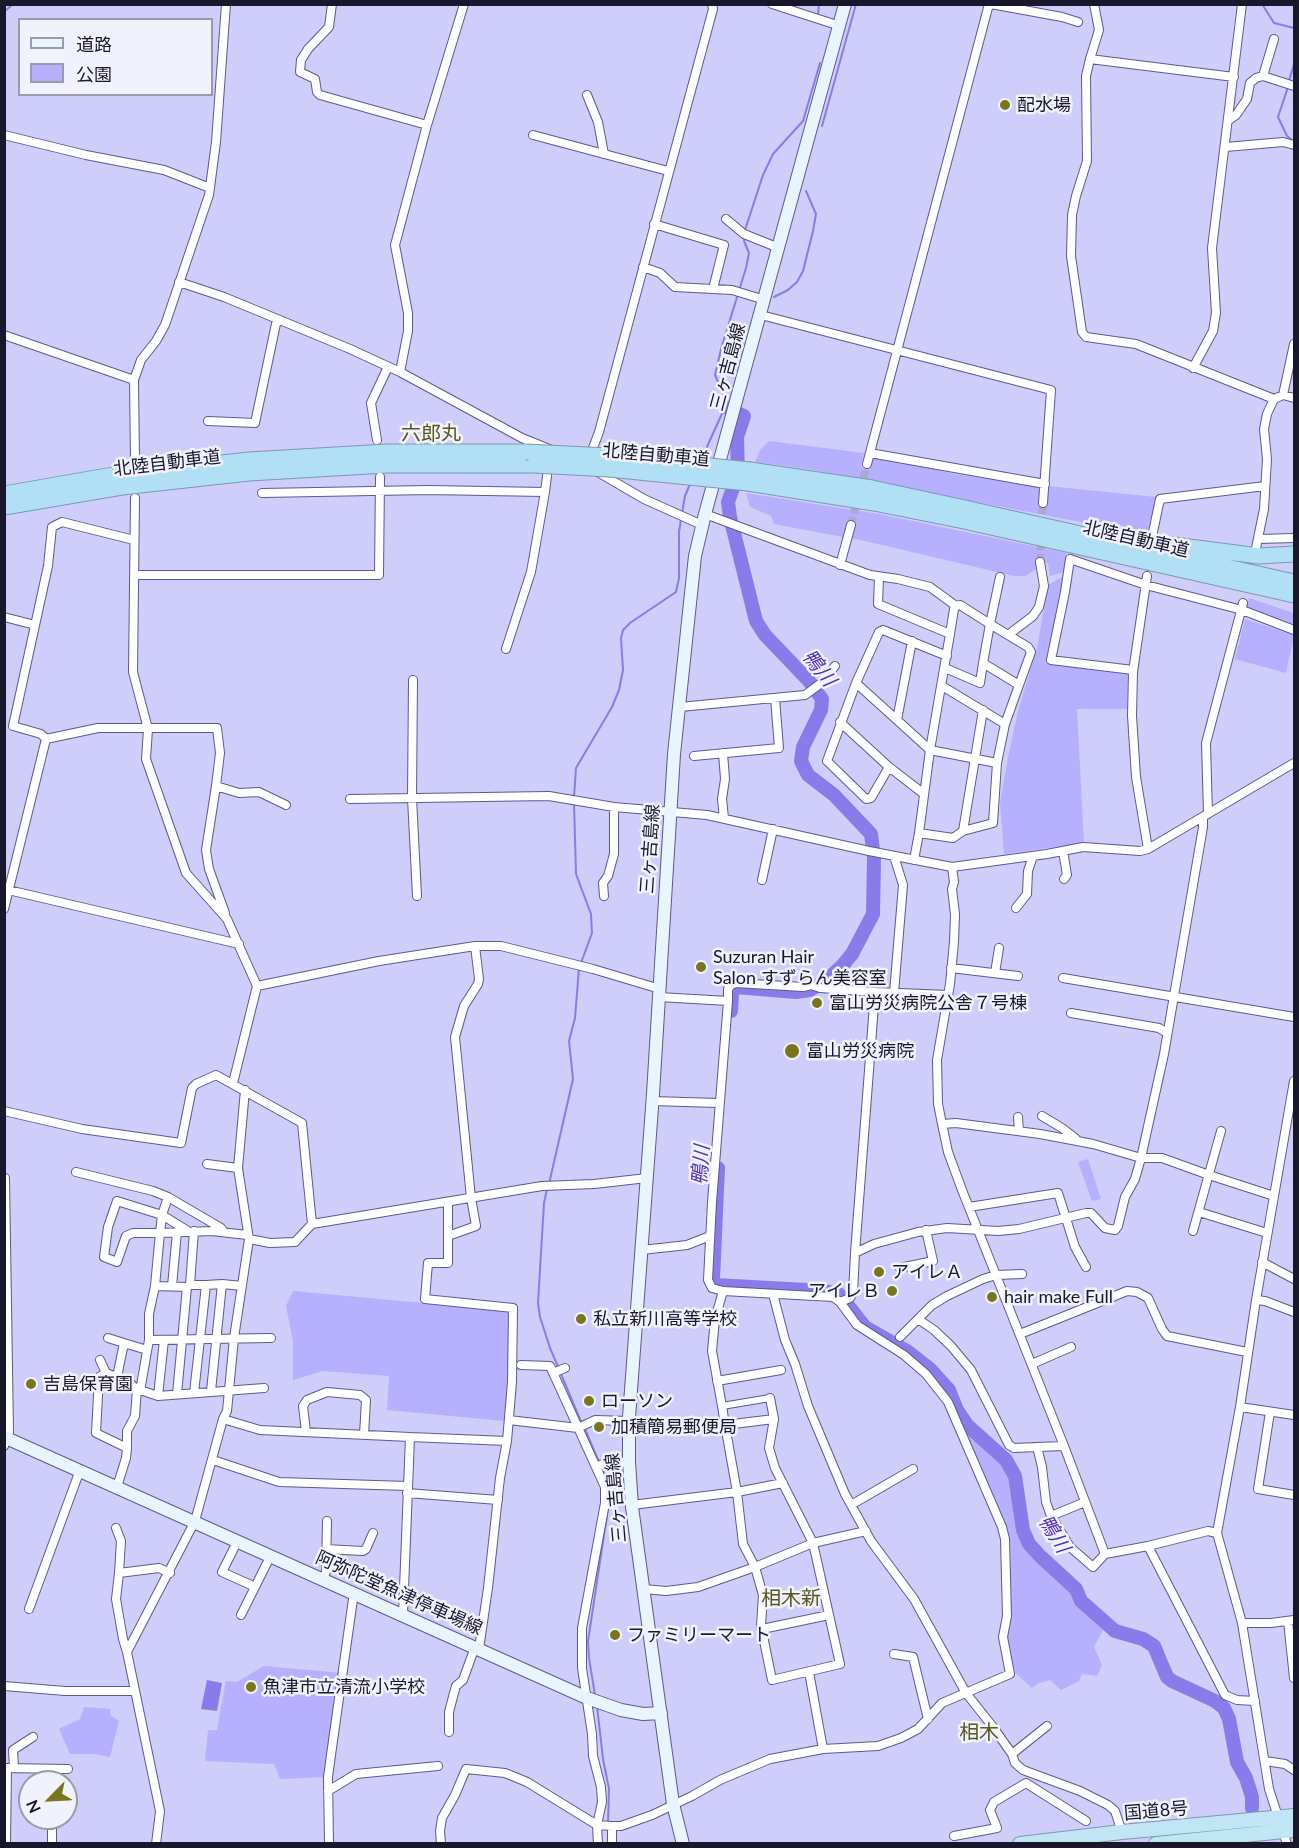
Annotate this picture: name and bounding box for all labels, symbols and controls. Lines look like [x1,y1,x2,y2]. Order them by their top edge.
legend [18,18,213,96]
text: 道路 [76,33,112,55]
text: 公園 [76,63,112,85]
place label: 配水場 [1017,94,1071,116]
marker: 配水場 [998,98,1012,112]
street label: 三ヶ吉島線 [706,321,750,413]
district label: 六郎丸 [401,422,461,446]
street label: 北陸自動車道 [601,440,711,470]
street label: 北陸自動車道 [112,446,222,480]
street label: 北陸自動車道 [1081,516,1191,562]
water label: 鴨川 [797,645,841,691]
street label: 三ヶ吉島線 [636,803,664,895]
place label: Suzuran Hair Salon すずらん美容室 [713,946,887,988]
marker: Suzuran Hair Salon すずらん美容室 [694,960,708,974]
place label: 富山労災病院公舎７号棟 [829,992,1027,1014]
marker: 富山労災病院公舎７号棟 [810,996,824,1010]
place label: 富山労災病院 [806,1040,914,1062]
marker: 富山労災病院 [783,1042,801,1060]
water label: 鴨川 [688,1144,714,1186]
place label: アイレＡ [891,1261,963,1283]
marker: アイレＡ [872,1265,886,1279]
place label: アイレＢ [808,1280,880,1302]
marker: アイレＢ [885,1284,899,1298]
place label: hair make Full [1004,1286,1113,1308]
marker: hair make Full [985,1290,999,1304]
place label: 私立新川高等学校 [593,1308,737,1330]
marker: 私立新川高等学校 [574,1312,588,1326]
place label: 吉島保育園 [43,1373,133,1395]
marker: 吉島保育園 [24,1377,38,1391]
place label: ローソン [601,1390,673,1412]
marker: ローソン [582,1394,596,1408]
place label: 加積簡易郵便局 [611,1416,737,1438]
marker: 加積簡易郵便局 [592,1420,606,1434]
street label: 三ヶ吉島線 [601,1452,631,1544]
water label: 鴨川 [1033,1511,1075,1557]
street label: 阿弥陀堂魚津停車場線 [312,1547,486,1639]
district label: 相木新 [761,1587,821,1611]
place label: ファミリーマート [627,1624,771,1646]
marker: ファミリーマート [608,1628,622,1642]
place label: 魚津市立清流小学校 [263,1676,425,1698]
marker: 魚津市立清流小学校 [244,1680,258,1694]
district label: 相木 [959,1721,999,1745]
north arrow [18,1770,78,1830]
text: N [22,1797,44,1816]
street label: 国道8号 [1123,1797,1189,1825]

